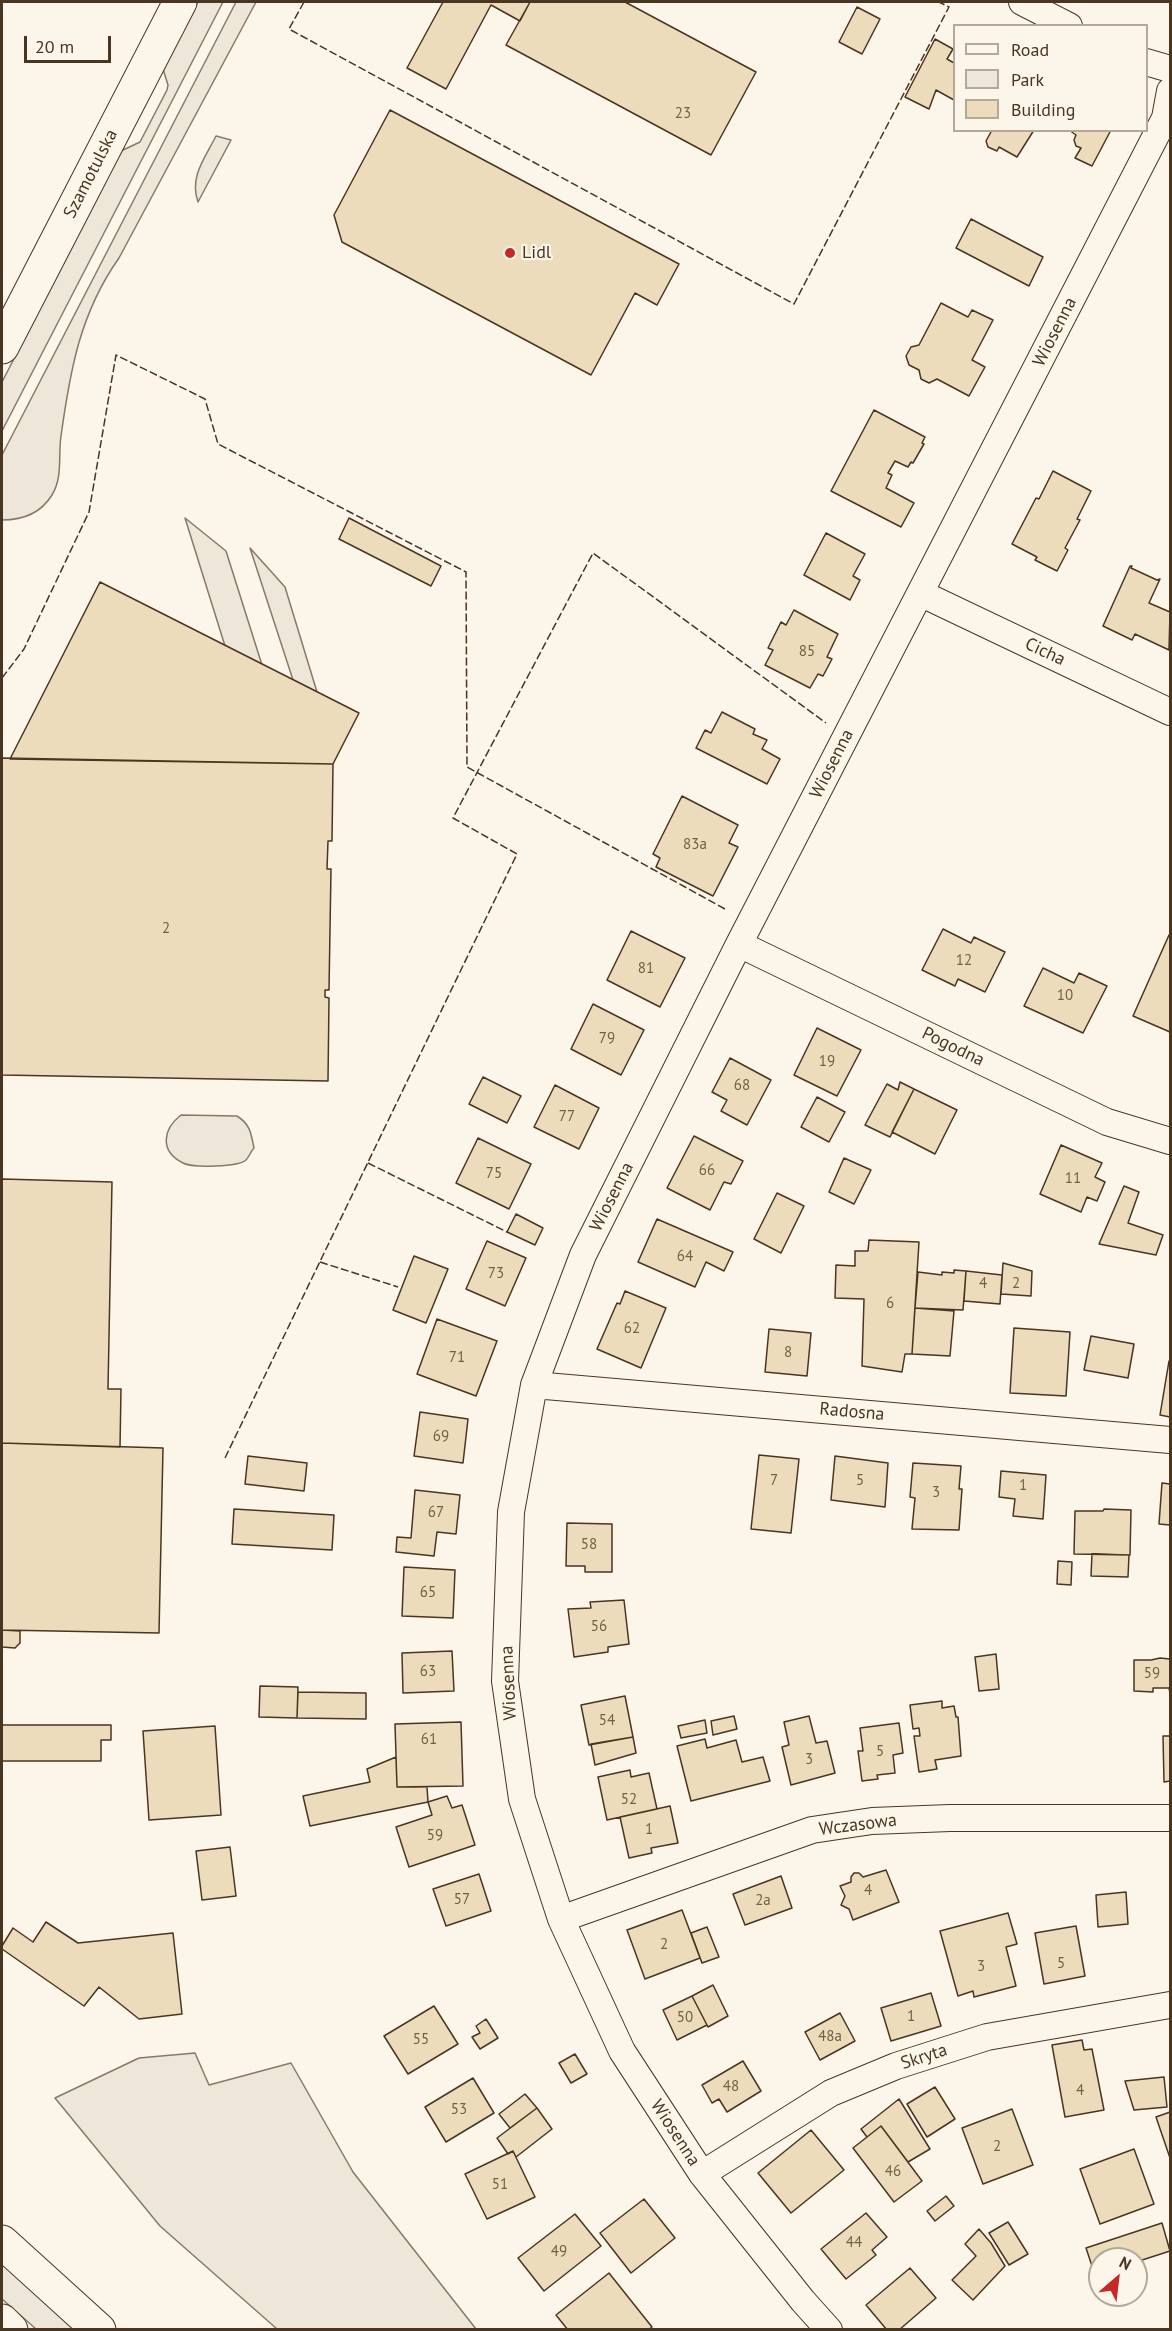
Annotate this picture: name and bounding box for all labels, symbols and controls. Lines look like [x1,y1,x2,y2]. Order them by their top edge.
scale bar [27,24,114,62]
legend [953,24,1148,132]
text: 20 m [35,35,74,58]
text: Road [1011,38,1049,61]
text: Park [1011,68,1044,91]
text: Building [1011,98,1075,121]
house number: 23 [675,105,691,123]
street label: Szamotulska [59,126,123,222]
place label: Lidl [522,242,551,264]
marker: Lidl [503,246,517,260]
street label: Wiosenna [1028,294,1082,370]
street label: Cicha [1021,633,1069,671]
house number: 85 [799,643,815,661]
street label: Wiosenna [805,726,859,802]
house number: 83a [683,836,707,854]
house number: 2 [162,920,170,938]
house number: 12 [956,952,972,970]
house number: 81 [638,960,654,978]
house number: 10 [1057,987,1073,1005]
street label: Pogodna [918,1023,988,1071]
house number: 79 [599,1030,615,1048]
house number: 19 [819,1053,835,1071]
house number: 68 [734,1077,750,1095]
house number: 77 [559,1108,575,1126]
street label: Wiosenna [585,1159,639,1235]
house number: 66 [699,1162,715,1180]
house number: 75 [486,1165,502,1183]
house number: 11 [1065,1170,1081,1188]
house number: 64 [677,1248,693,1266]
house number: 73 [488,1265,504,1283]
house number: 4 [979,1275,987,1293]
house number: 2 [1012,1275,1020,1293]
house number: 6 [886,1295,894,1313]
house number: 62 [624,1320,640,1338]
house number: 8 [784,1344,792,1362]
house number: 71 [449,1349,465,1367]
street label: Radosna [819,1398,885,1426]
house number: 69 [433,1428,449,1446]
house number: 7 [770,1472,778,1490]
house number: 5 [856,1472,864,1490]
house number: 1 [1019,1477,1027,1495]
house number: 3 [932,1484,940,1502]
house number: 67 [428,1504,444,1522]
house number: 58 [581,1536,597,1554]
house number: 65 [420,1584,436,1602]
house number: 56 [591,1618,607,1636]
street label: Wiosenna [496,1645,522,1721]
house number: 63 [420,1663,436,1681]
house number: 59 [1144,1665,1160,1683]
house number: 54 [599,1712,615,1730]
house number: 61 [421,1731,437,1749]
house number: 5 [876,1743,884,1761]
house number: 3 [805,1751,813,1769]
house number: 52 [621,1791,637,1809]
street label: Wczasowa [818,1810,898,1840]
house number: 1 [645,1821,653,1839]
house number: 59 [427,1827,443,1845]
house number: 4 [864,1882,872,1900]
house number: 57 [454,1891,470,1909]
house number: 2a [755,1892,771,1910]
house number: 2 [660,1936,668,1954]
house number: 5 [1057,1955,1065,1973]
house number: 3 [977,1958,985,1976]
house number: 1 [907,2008,915,2026]
house number: 50 [677,2009,693,2027]
house number: 48a [818,2028,842,2046]
house number: 55 [413,2031,429,2049]
street label: Skryta [898,2039,950,2075]
house number: 48 [723,2078,739,2096]
house number: 4 [1076,2082,1084,2100]
street label: Wiosenna [646,2096,704,2170]
house number: 53 [451,2101,467,2119]
house number: 2 [993,2138,1001,2156]
house number: 46 [885,2163,901,2181]
house number: 51 [492,2176,508,2194]
house number: 44 [846,2234,862,2252]
house number: 49 [551,2243,567,2261]
north arrow [1088,2247,1148,2307]
text: N [1116,2252,1135,2274]

